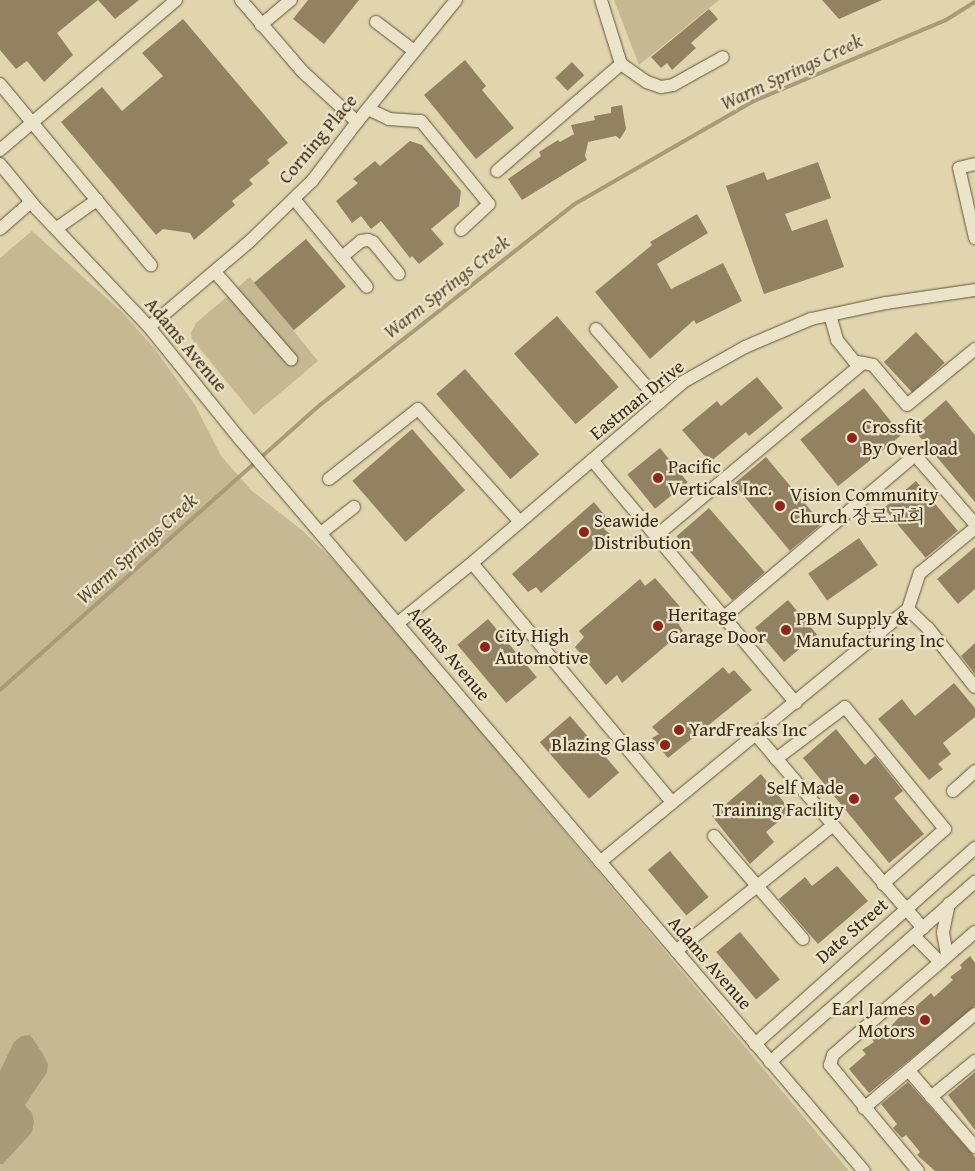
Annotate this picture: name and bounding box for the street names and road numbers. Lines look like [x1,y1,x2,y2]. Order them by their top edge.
street label: Corning Place [274,90,362,188]
street label: Adams Avenue [140,293,232,397]
street label: Eastman Drive [585,355,689,445]
street label: Adams Avenue [403,602,495,706]
street label: Date Street [811,893,893,969]
street label: Adams Avenue [663,912,757,1014]

